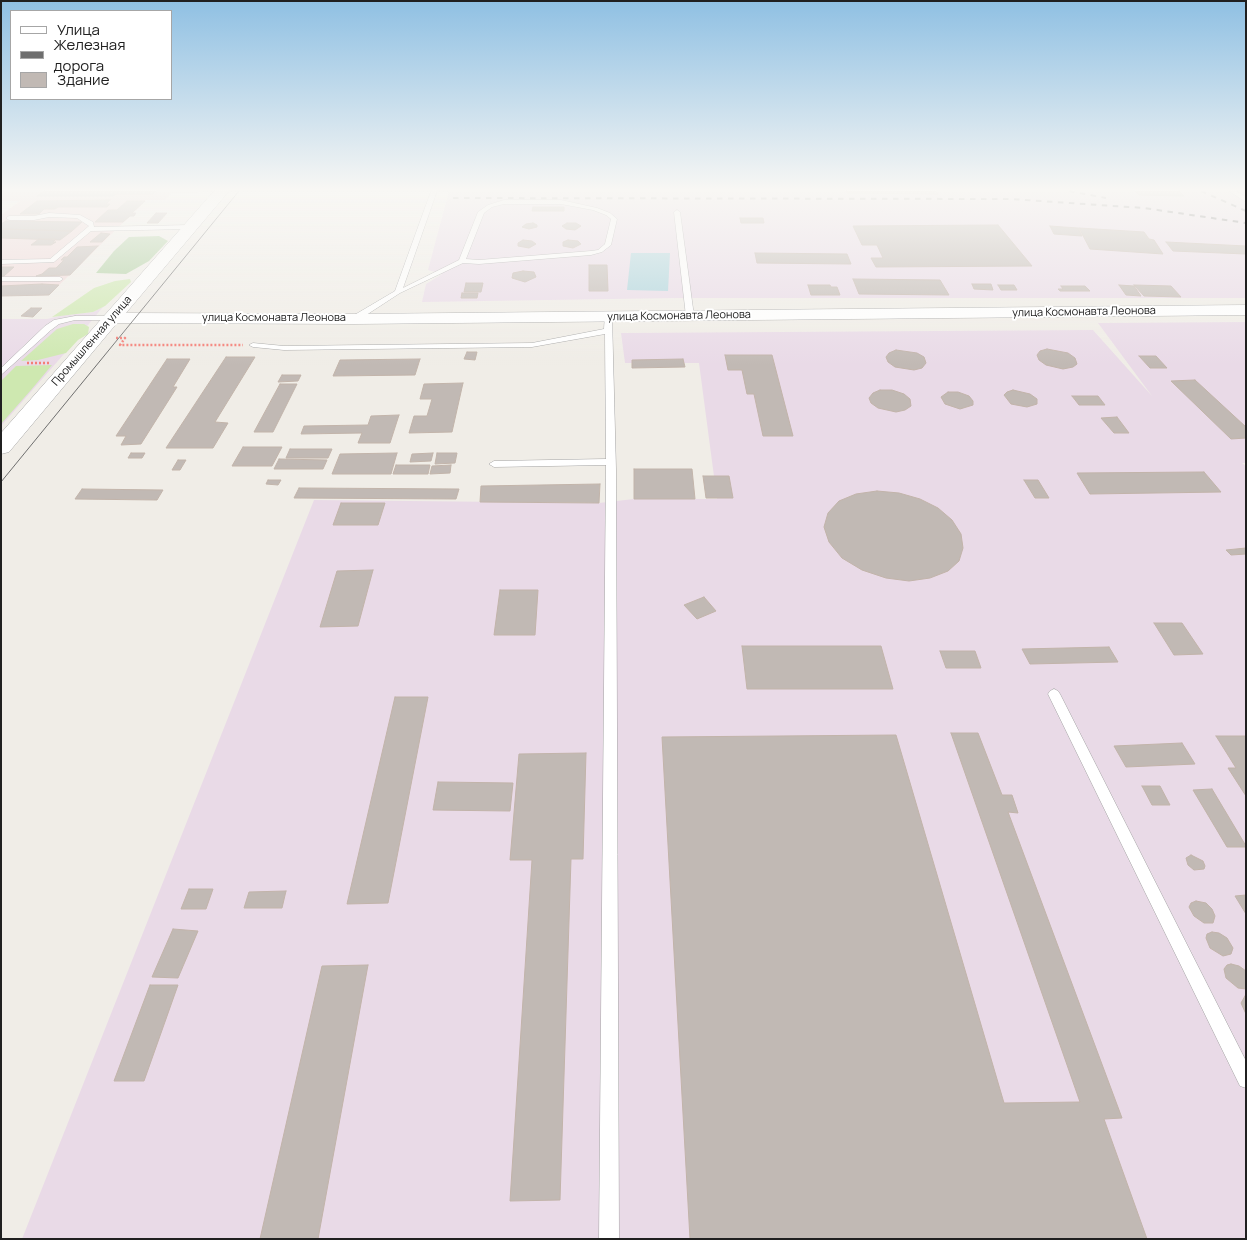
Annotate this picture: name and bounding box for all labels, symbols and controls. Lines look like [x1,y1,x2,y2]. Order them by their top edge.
legend [10,10,172,100]
text: Улица [57,19,100,40]
text: Железная дорога [54,34,125,76]
text: Здание [57,69,109,90]
street label: Промышленная улица [49,293,135,389]
street label: улица Космонавта Леонова [1012,304,1156,320]
street label: улица Космонавта Леонова [607,308,751,324]
street label: улица Космонавта Леонова [202,311,346,325]

